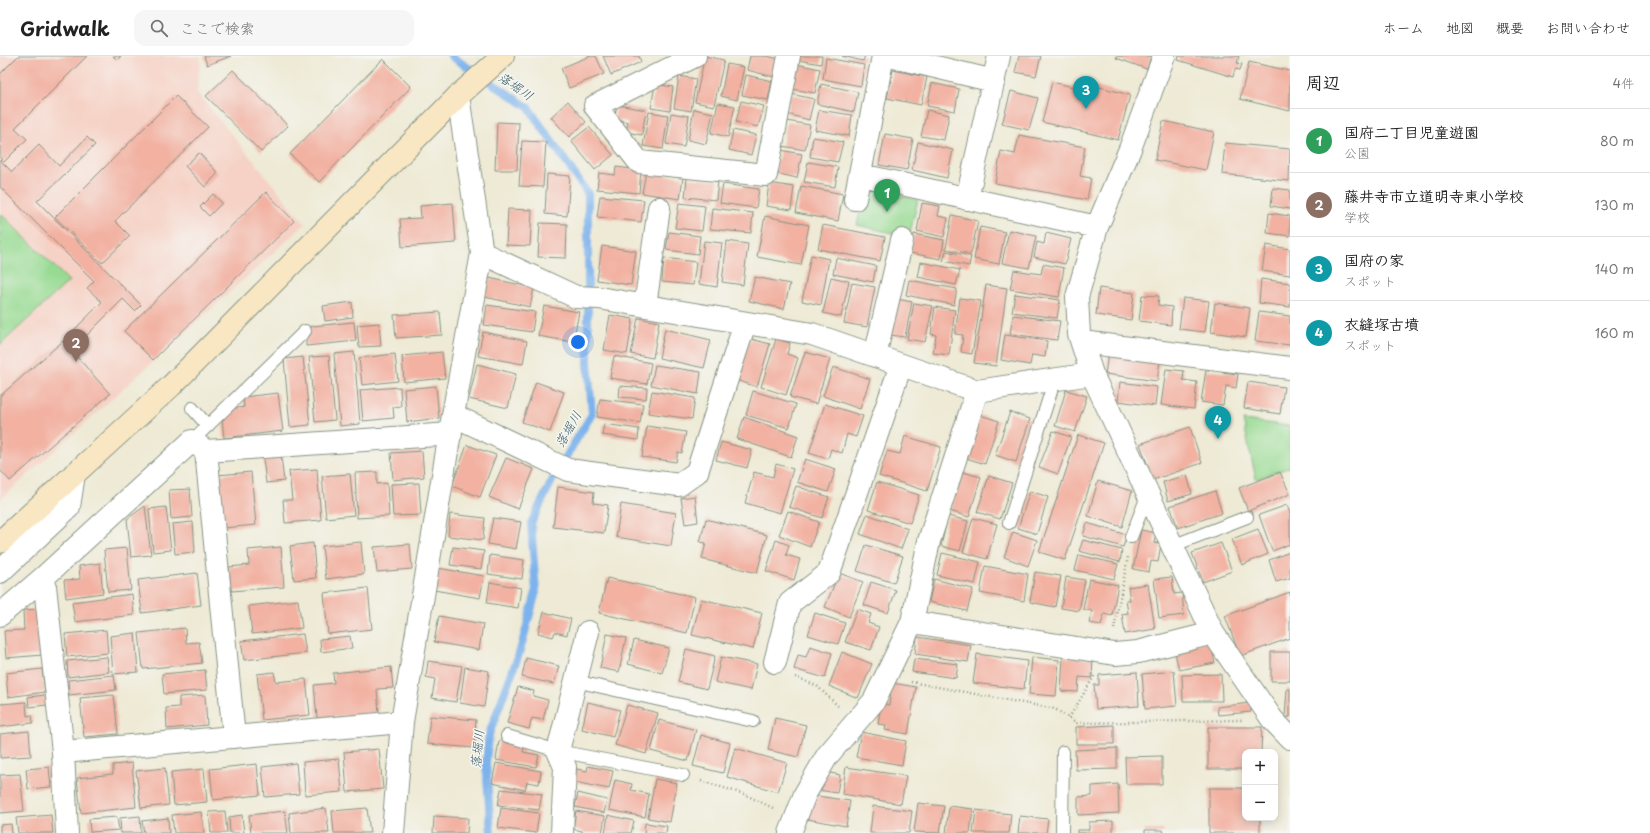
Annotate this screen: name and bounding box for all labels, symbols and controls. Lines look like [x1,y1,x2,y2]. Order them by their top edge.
search box [134,10,414,46]
text: Gridwalk [20,14,110,42]
text: ここで検索 [180,16,255,39]
icon: search [148,17,170,39]
text: ホーム [1383,17,1424,38]
text: 地図 [1446,17,1474,38]
text: 概要 [1496,17,1524,38]
text: お問い合わせ [1546,17,1630,38]
water label: 落堀川 [495,67,538,105]
text: 周辺 [1306,69,1340,95]
text: 4件 [1612,73,1634,92]
pin: 3 [1073,76,1099,109]
text: 国府二丁目児童遊園 [1344,120,1479,143]
text: 1 [1316,131,1322,150]
text: 80 m [1600,131,1634,150]
text: 公園 [1344,143,1370,162]
pin: 1 [874,179,900,212]
text: 藤井寺市立道明寺東小学校 [1344,184,1524,207]
text: 2 [1314,195,1324,214]
text: 130 m [1595,195,1634,214]
text: 学校 [1344,207,1370,226]
text: 国府の家 [1344,248,1404,271]
text: 3 [1315,259,1323,278]
text: 140 m [1595,259,1634,278]
text: スポット [1344,271,1396,290]
text: 衣縫塚古墳 [1344,312,1419,335]
text: 4 [1315,323,1323,342]
text: 160 m [1595,323,1634,342]
pin: 2 [63,329,89,362]
your location [568,332,588,352]
text: スポット [1344,335,1396,354]
pin: 4 [1205,406,1231,439]
water label: 落堀川 [550,407,586,450]
water label: 落堀川 [465,729,488,769]
map controls [1242,749,1278,821]
button: + [1242,749,1278,785]
button: − [1242,785,1278,821]

